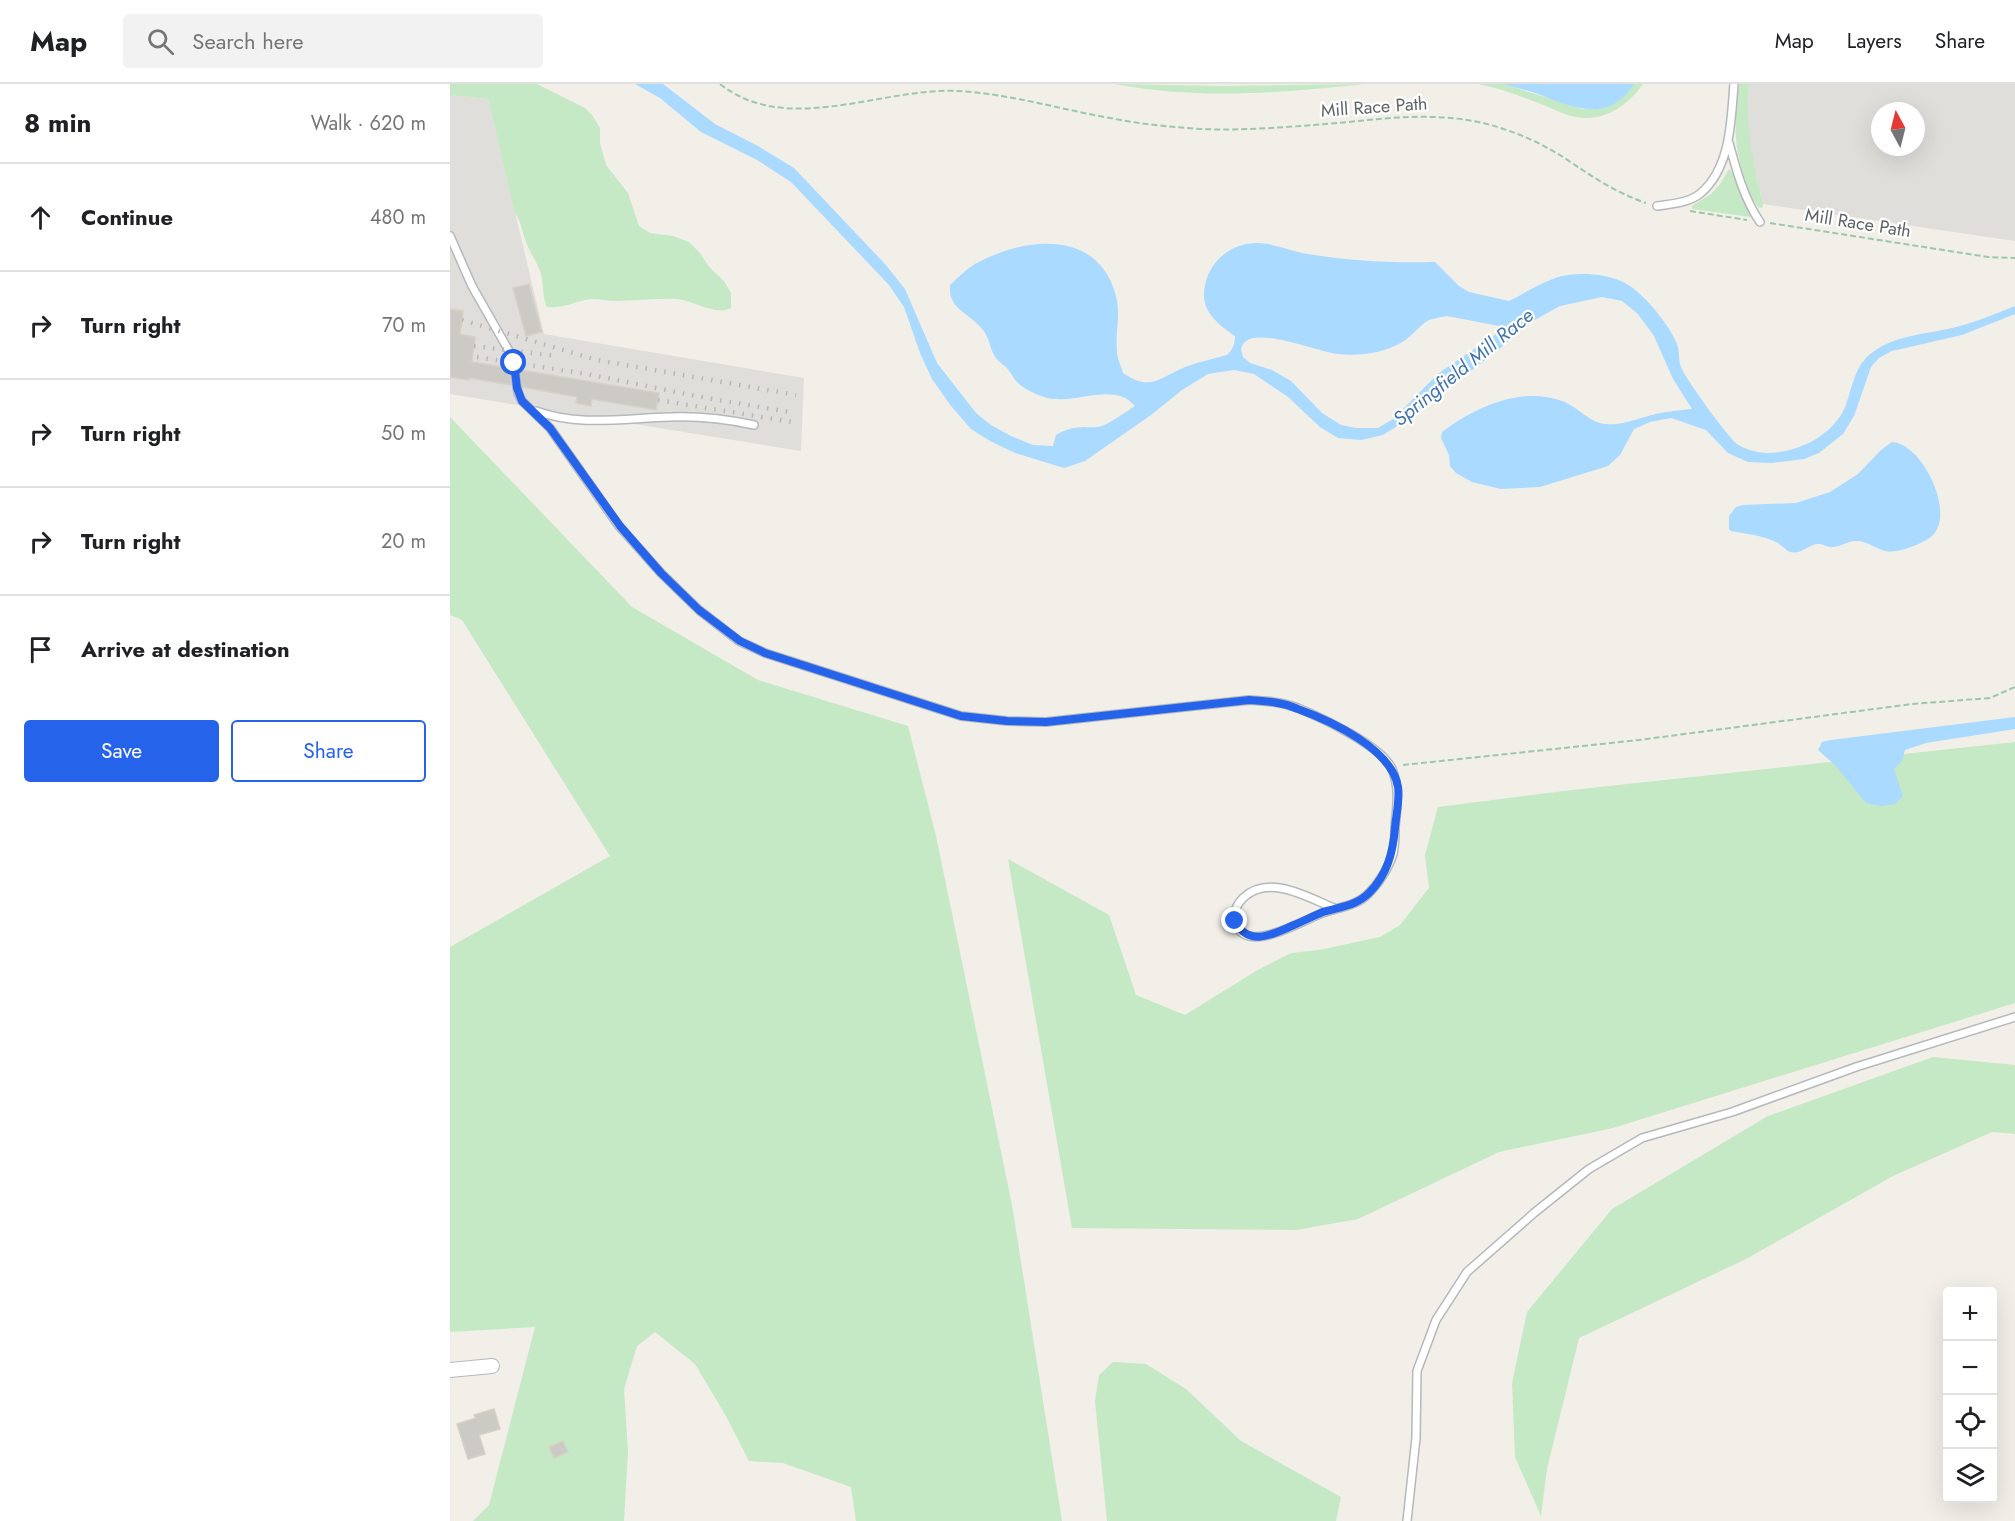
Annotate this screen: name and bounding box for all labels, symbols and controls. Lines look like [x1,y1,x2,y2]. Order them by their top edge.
search box [123,14,543,68]
text: Map [30,21,87,62]
icon: search [144,25,177,58]
text: Search here [192,25,304,57]
text: Map [1775,26,1814,56]
text: Layers [1847,26,1902,56]
text: Share [1935,26,1985,56]
street label: Mill Race Path [1320,90,1428,124]
north arrow [1871,102,1925,156]
text: 8 min [24,104,92,142]
text: Walk · 620 m [311,109,426,138]
icon: ahead [24,201,57,234]
text: Continue [81,201,173,233]
street label: Mill Race Path [1803,202,1913,244]
text: 480 m [370,203,426,232]
water label: Springfield Mill Race [1387,301,1540,433]
icon: right [24,309,57,342]
text: Turn right [81,309,181,341]
text: 70 m [382,311,426,340]
route start [500,349,526,375]
icon: right [24,417,57,450]
text: Turn right [81,417,181,449]
text: 50 m [381,419,426,448]
icon: right [24,525,57,558]
text: Turn right [81,525,181,557]
text: 20 m [381,527,426,556]
icon: arrive [24,633,57,666]
text: Arrive at destination [81,633,290,665]
button: Save [24,720,219,782]
button: Share [231,720,426,782]
route end [1221,907,1247,933]
map controls [1943,1287,1997,1503]
button: + [1943,1287,1997,1341]
button: − [1943,1341,1997,1395]
button: locate [1943,1395,1997,1449]
button: layers [1943,1449,1997,1503]

